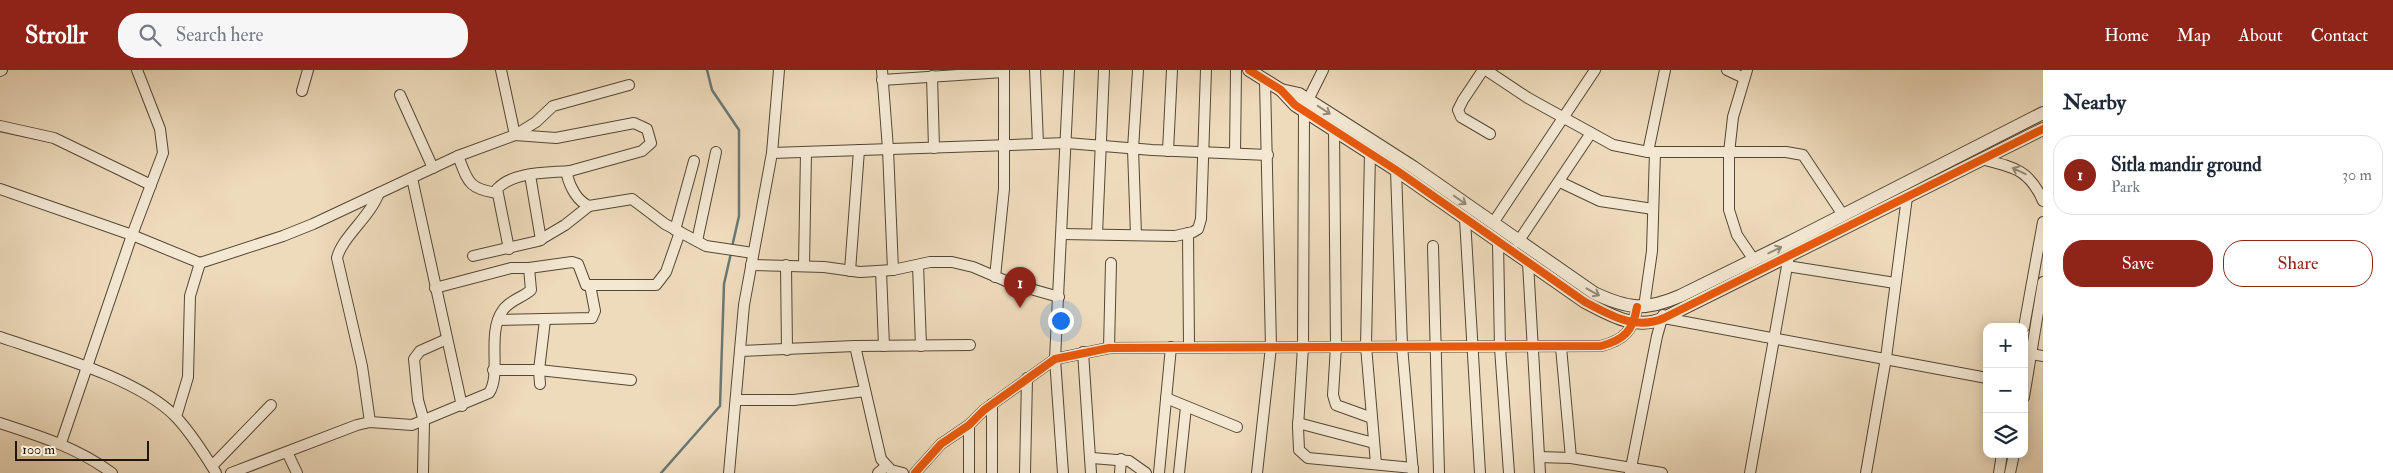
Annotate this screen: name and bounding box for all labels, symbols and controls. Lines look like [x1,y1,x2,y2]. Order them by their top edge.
search box [118,13,468,58]
text: Strollr [25,20,88,51]
icon: search [136,21,164,49]
text: Search here [176,23,264,47]
text: Home [2104,24,2149,47]
text: Map [2177,24,2211,47]
text: About [2239,24,2283,47]
text: Contact [2311,24,2368,47]
text: Nearby [2063,89,2126,116]
one-way arrow [1317,105,1331,115]
text: Sitla mandir ground [2111,153,2262,177]
text: 1 [2077,165,2083,185]
text: 30 m [2342,165,2372,185]
one-way arrow [2012,166,2027,175]
text: Park [2111,177,2140,197]
one-way arrow [1452,195,1466,205]
button: Save [2063,240,2213,287]
button: Share [2223,240,2373,287]
one-way arrow [1767,244,1782,254]
pin: 1 [1004,267,1036,308]
one-way arrow [1586,287,1601,297]
your location [1048,308,1074,334]
map controls [1983,323,2028,458]
button: + [1983,323,2028,368]
button: − [1983,368,2028,413]
button: layers [1983,413,2028,458]
scale bar [15,438,149,461]
text: 100 m [22,441,55,458]

